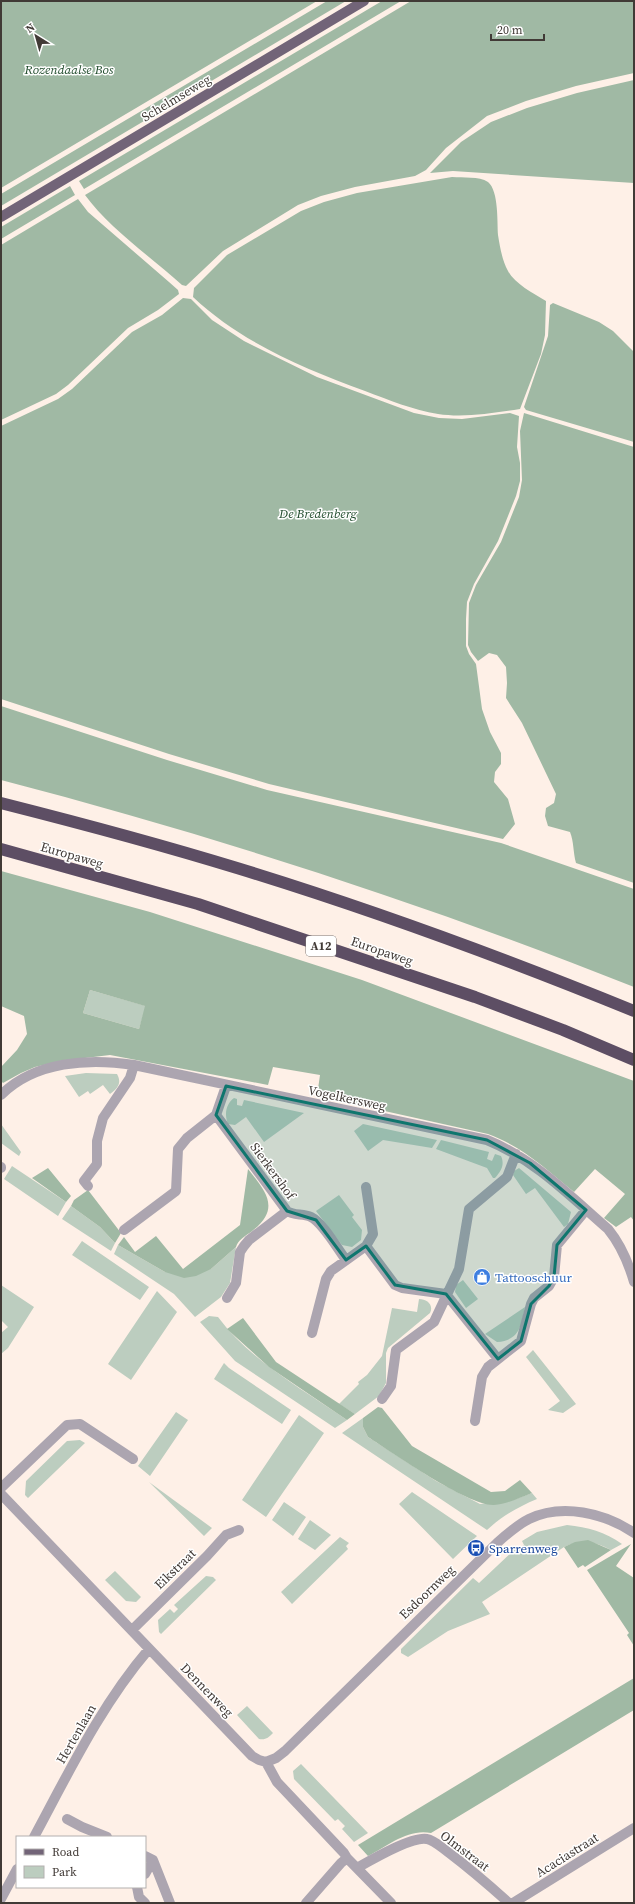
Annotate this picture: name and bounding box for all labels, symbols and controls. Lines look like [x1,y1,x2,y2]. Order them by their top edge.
north arrow [16,16,56,56]
scale bar [491,16,544,42]
text: N [23,20,38,37]
text: 20 m [497,22,523,38]
park label: Rozendaalse Bos [23,61,114,78]
street label: Schelmseweg [138,71,214,125]
park label: De Bredenberg [278,505,358,522]
street label: Europaweg [39,838,106,872]
street label: Europaweg [349,932,416,970]
road number: A12 [306,936,336,956]
street label: Vogelkersweg [306,1081,388,1115]
street label: Sierkershof [247,1139,300,1204]
shop icon: Tattooschuur [472,1267,492,1287]
place label: Tattooschuur [495,1269,573,1286]
bus stop icon: Sparrenweg [466,1538,486,1558]
place label: Sparrenweg [489,1540,558,1557]
street label: Eikstraat [151,1545,200,1593]
street label: Esdoornweg [396,1561,459,1623]
street label: Dennenweg [177,1659,237,1721]
street label: Hertenlaan [52,1701,100,1767]
street label: Olmstraat [437,1827,494,1876]
street label: Acaciastraat [532,1829,602,1881]
legend [16,1836,146,1888]
text: Road [52,1844,79,1860]
text: Park [52,1864,77,1880]

